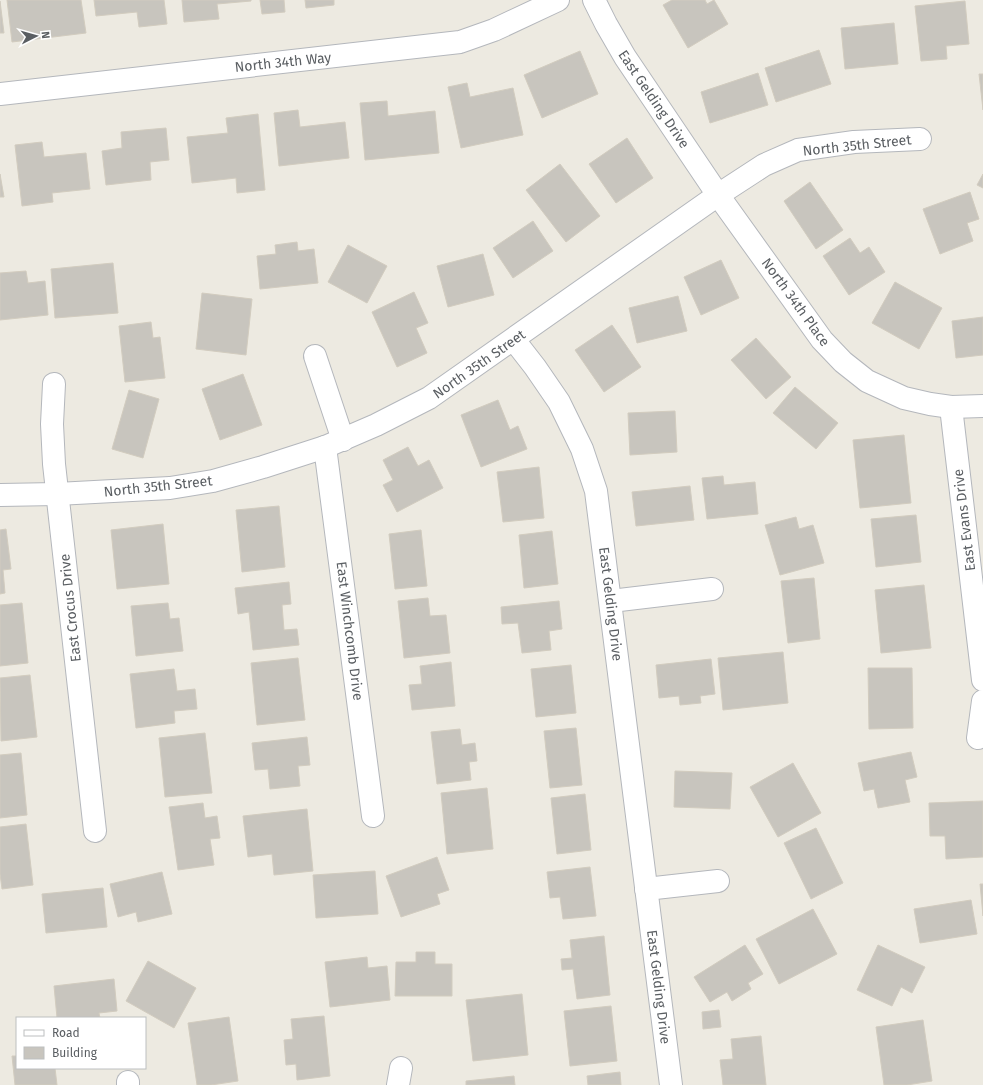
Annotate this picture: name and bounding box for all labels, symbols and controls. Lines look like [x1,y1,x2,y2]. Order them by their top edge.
north arrow [16,16,56,56]
text: N [39,31,52,39]
street label: East Gelding Drive [614,47,693,152]
street label: North 34th Way [234,49,332,76]
street label: North 35th Street [802,131,913,160]
street label: North 34th Place [758,255,833,350]
street label: North 35th Street [430,326,530,403]
street label: East Evans Drive [950,468,979,572]
street label: North 35th Street [103,472,214,501]
street label: East Gelding Drive [595,546,626,662]
street label: East Crocus Drive [56,553,85,663]
street label: East Winchcomb Drive [333,560,366,702]
street label: East Gelding Drive [643,929,674,1045]
legend [16,1017,146,1069]
text: Road [52,1026,80,1040]
text: Building [52,1046,98,1060]

